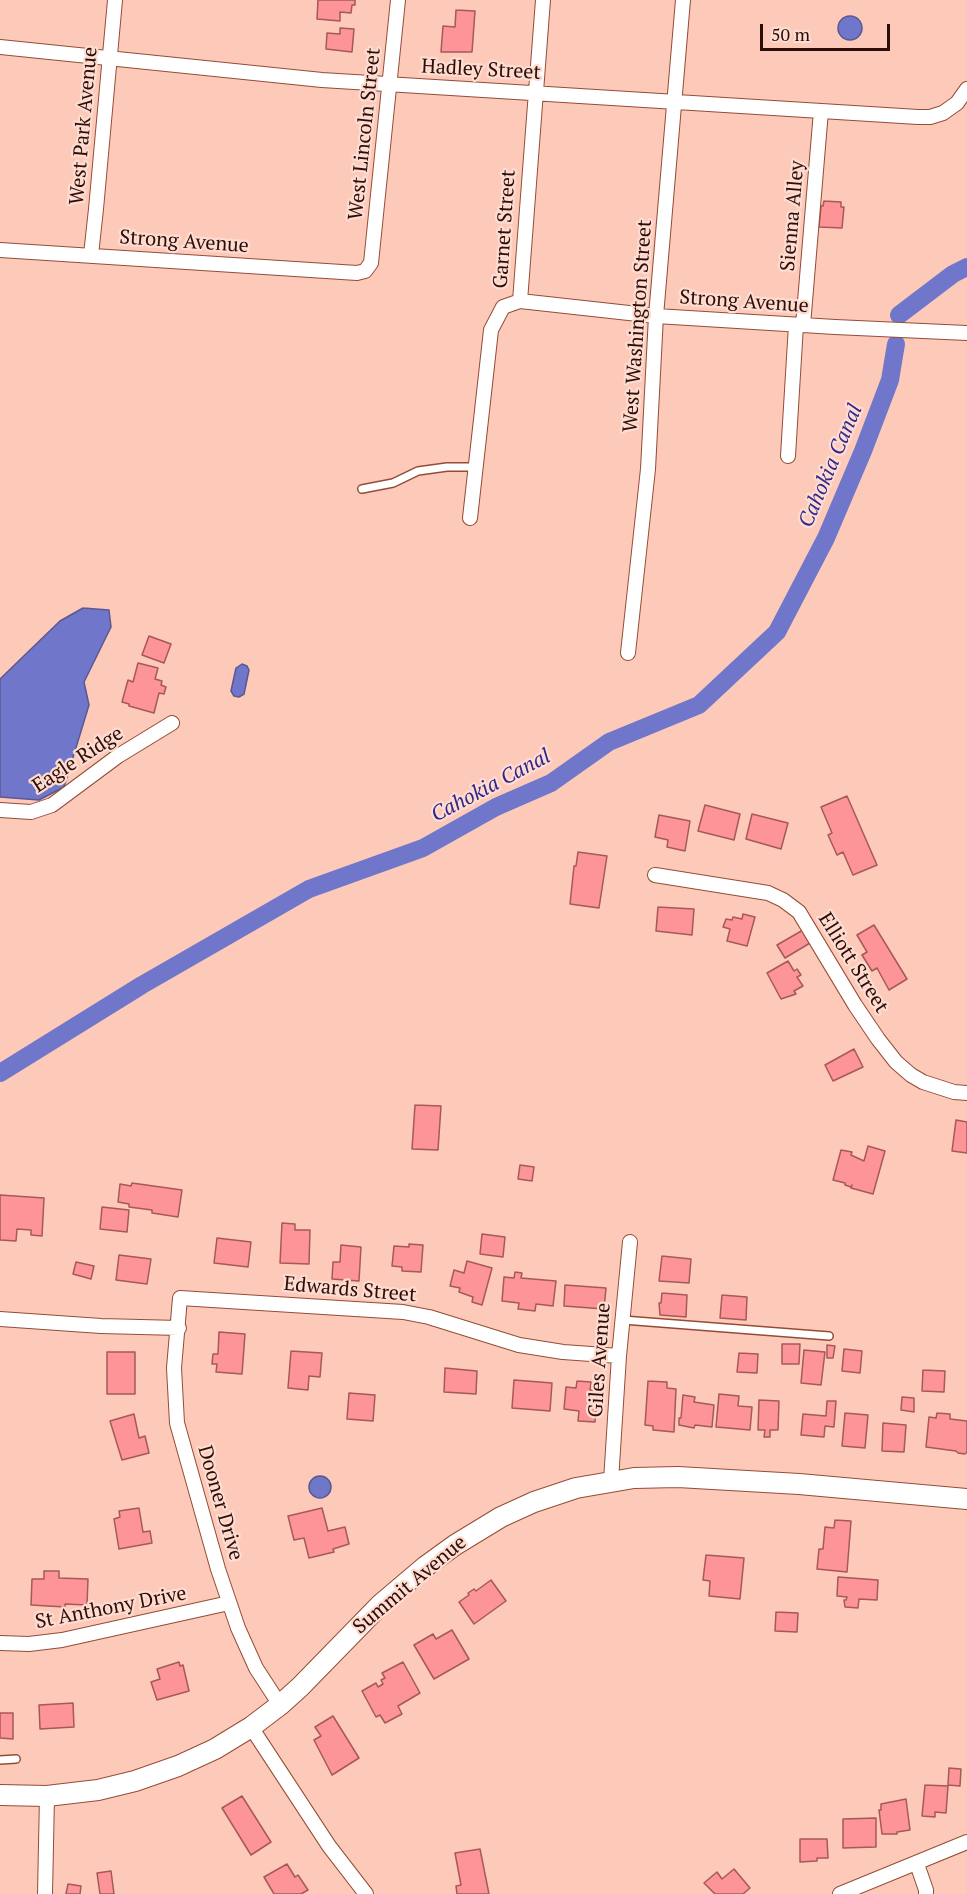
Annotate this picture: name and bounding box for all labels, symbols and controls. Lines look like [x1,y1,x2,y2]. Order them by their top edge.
scale bar [763,12,894,50]
text: 50 m [771,22,810,46]
street label: West Park Avenue [65,46,103,206]
street label: West Lincoln Street [344,47,386,221]
street label: Hadley Street [421,55,541,85]
street label: Sienna Alley [776,160,810,272]
street label: Garnet Street [489,169,521,289]
street label: West Washington Street [619,219,657,433]
street label: Strong Avenue [119,226,249,258]
street label: Strong Avenue [679,286,809,318]
water label: Cahokia Canal [794,401,868,531]
street label: Eagle Ridge [28,722,128,798]
water label: Cahokia Canal [427,744,555,828]
street label: Elliott Street [813,908,893,1018]
street label: Edwards Street [283,1272,417,1308]
street label: Giles Avenue [584,1302,616,1418]
street label: Dooner Drive [192,1443,248,1563]
street label: Summit Avenue [348,1531,472,1639]
street label: St Anthony Drive [33,1582,189,1634]

